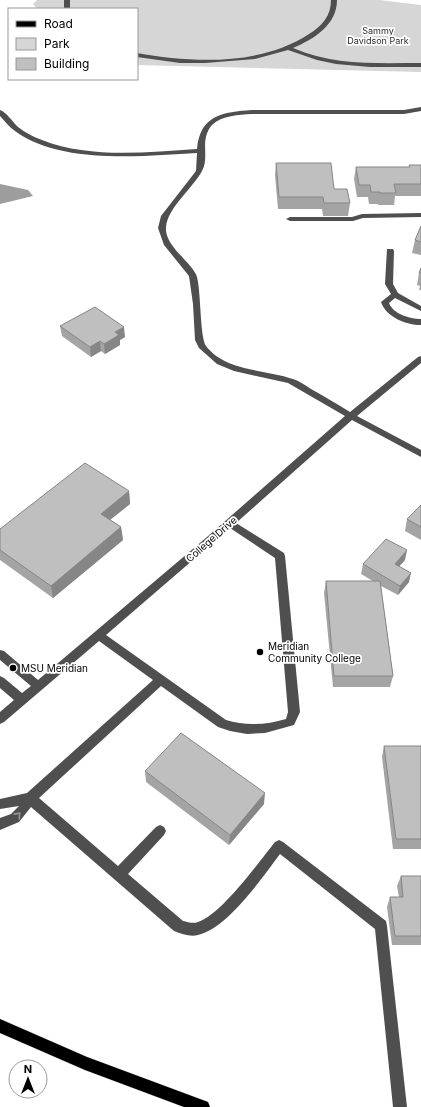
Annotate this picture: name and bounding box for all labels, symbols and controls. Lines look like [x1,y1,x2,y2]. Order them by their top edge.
legend [8,8,138,80]
text: Road [44,16,73,31]
park label: Sammy Davidson Park [347,25,409,46]
text: Park [44,36,70,51]
text: Building [44,56,89,71]
street label: College Drive [183,514,239,564]
place label: Meridian Community College [268,640,361,664]
marker: Meridian Community College [255,647,265,657]
place label: MSU Meridian [21,662,88,674]
marker: MSU Meridian [8,663,18,673]
one-way arrow [13,812,21,820]
north arrow [8,1059,48,1099]
text: N [24,1062,32,1076]

